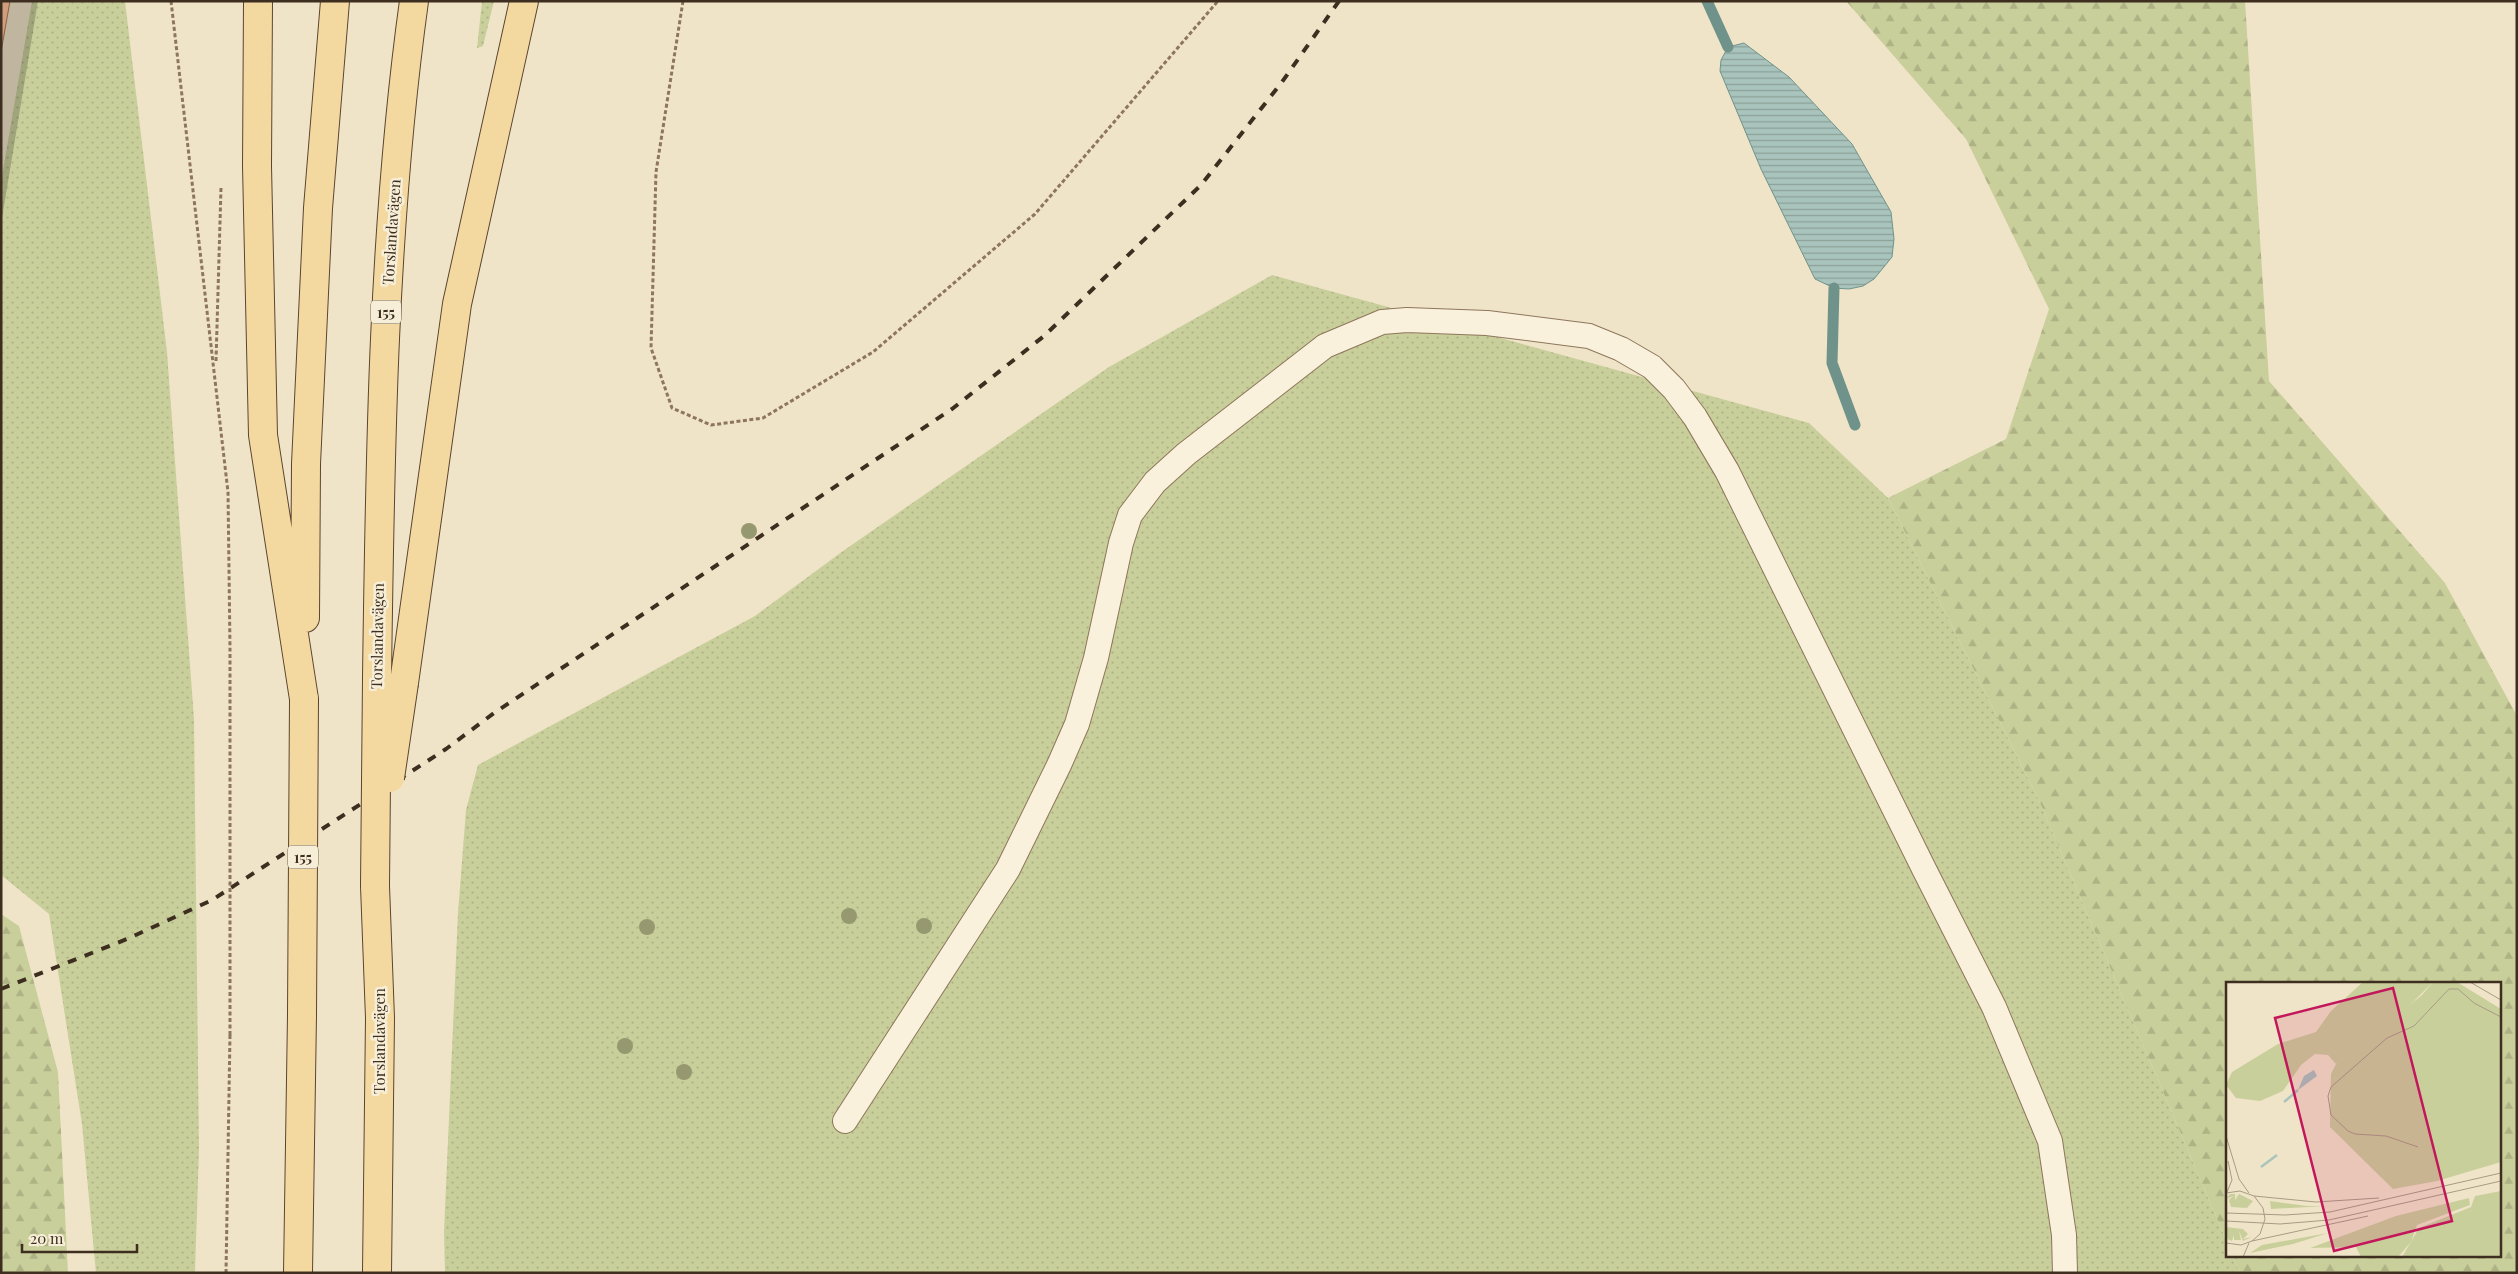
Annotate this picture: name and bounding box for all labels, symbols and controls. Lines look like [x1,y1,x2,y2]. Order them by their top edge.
street label: Torslandavägen [377,178,405,286]
road number: 155 [371,300,401,324]
street label: Torslandavägen [366,583,388,689]
road number: 155 [288,846,318,869]
inset map [2226,982,2500,1256]
street label: Torslandavägen [369,988,389,1094]
scale bar [22,1222,138,1254]
text: 20 m [30,1228,64,1248]

